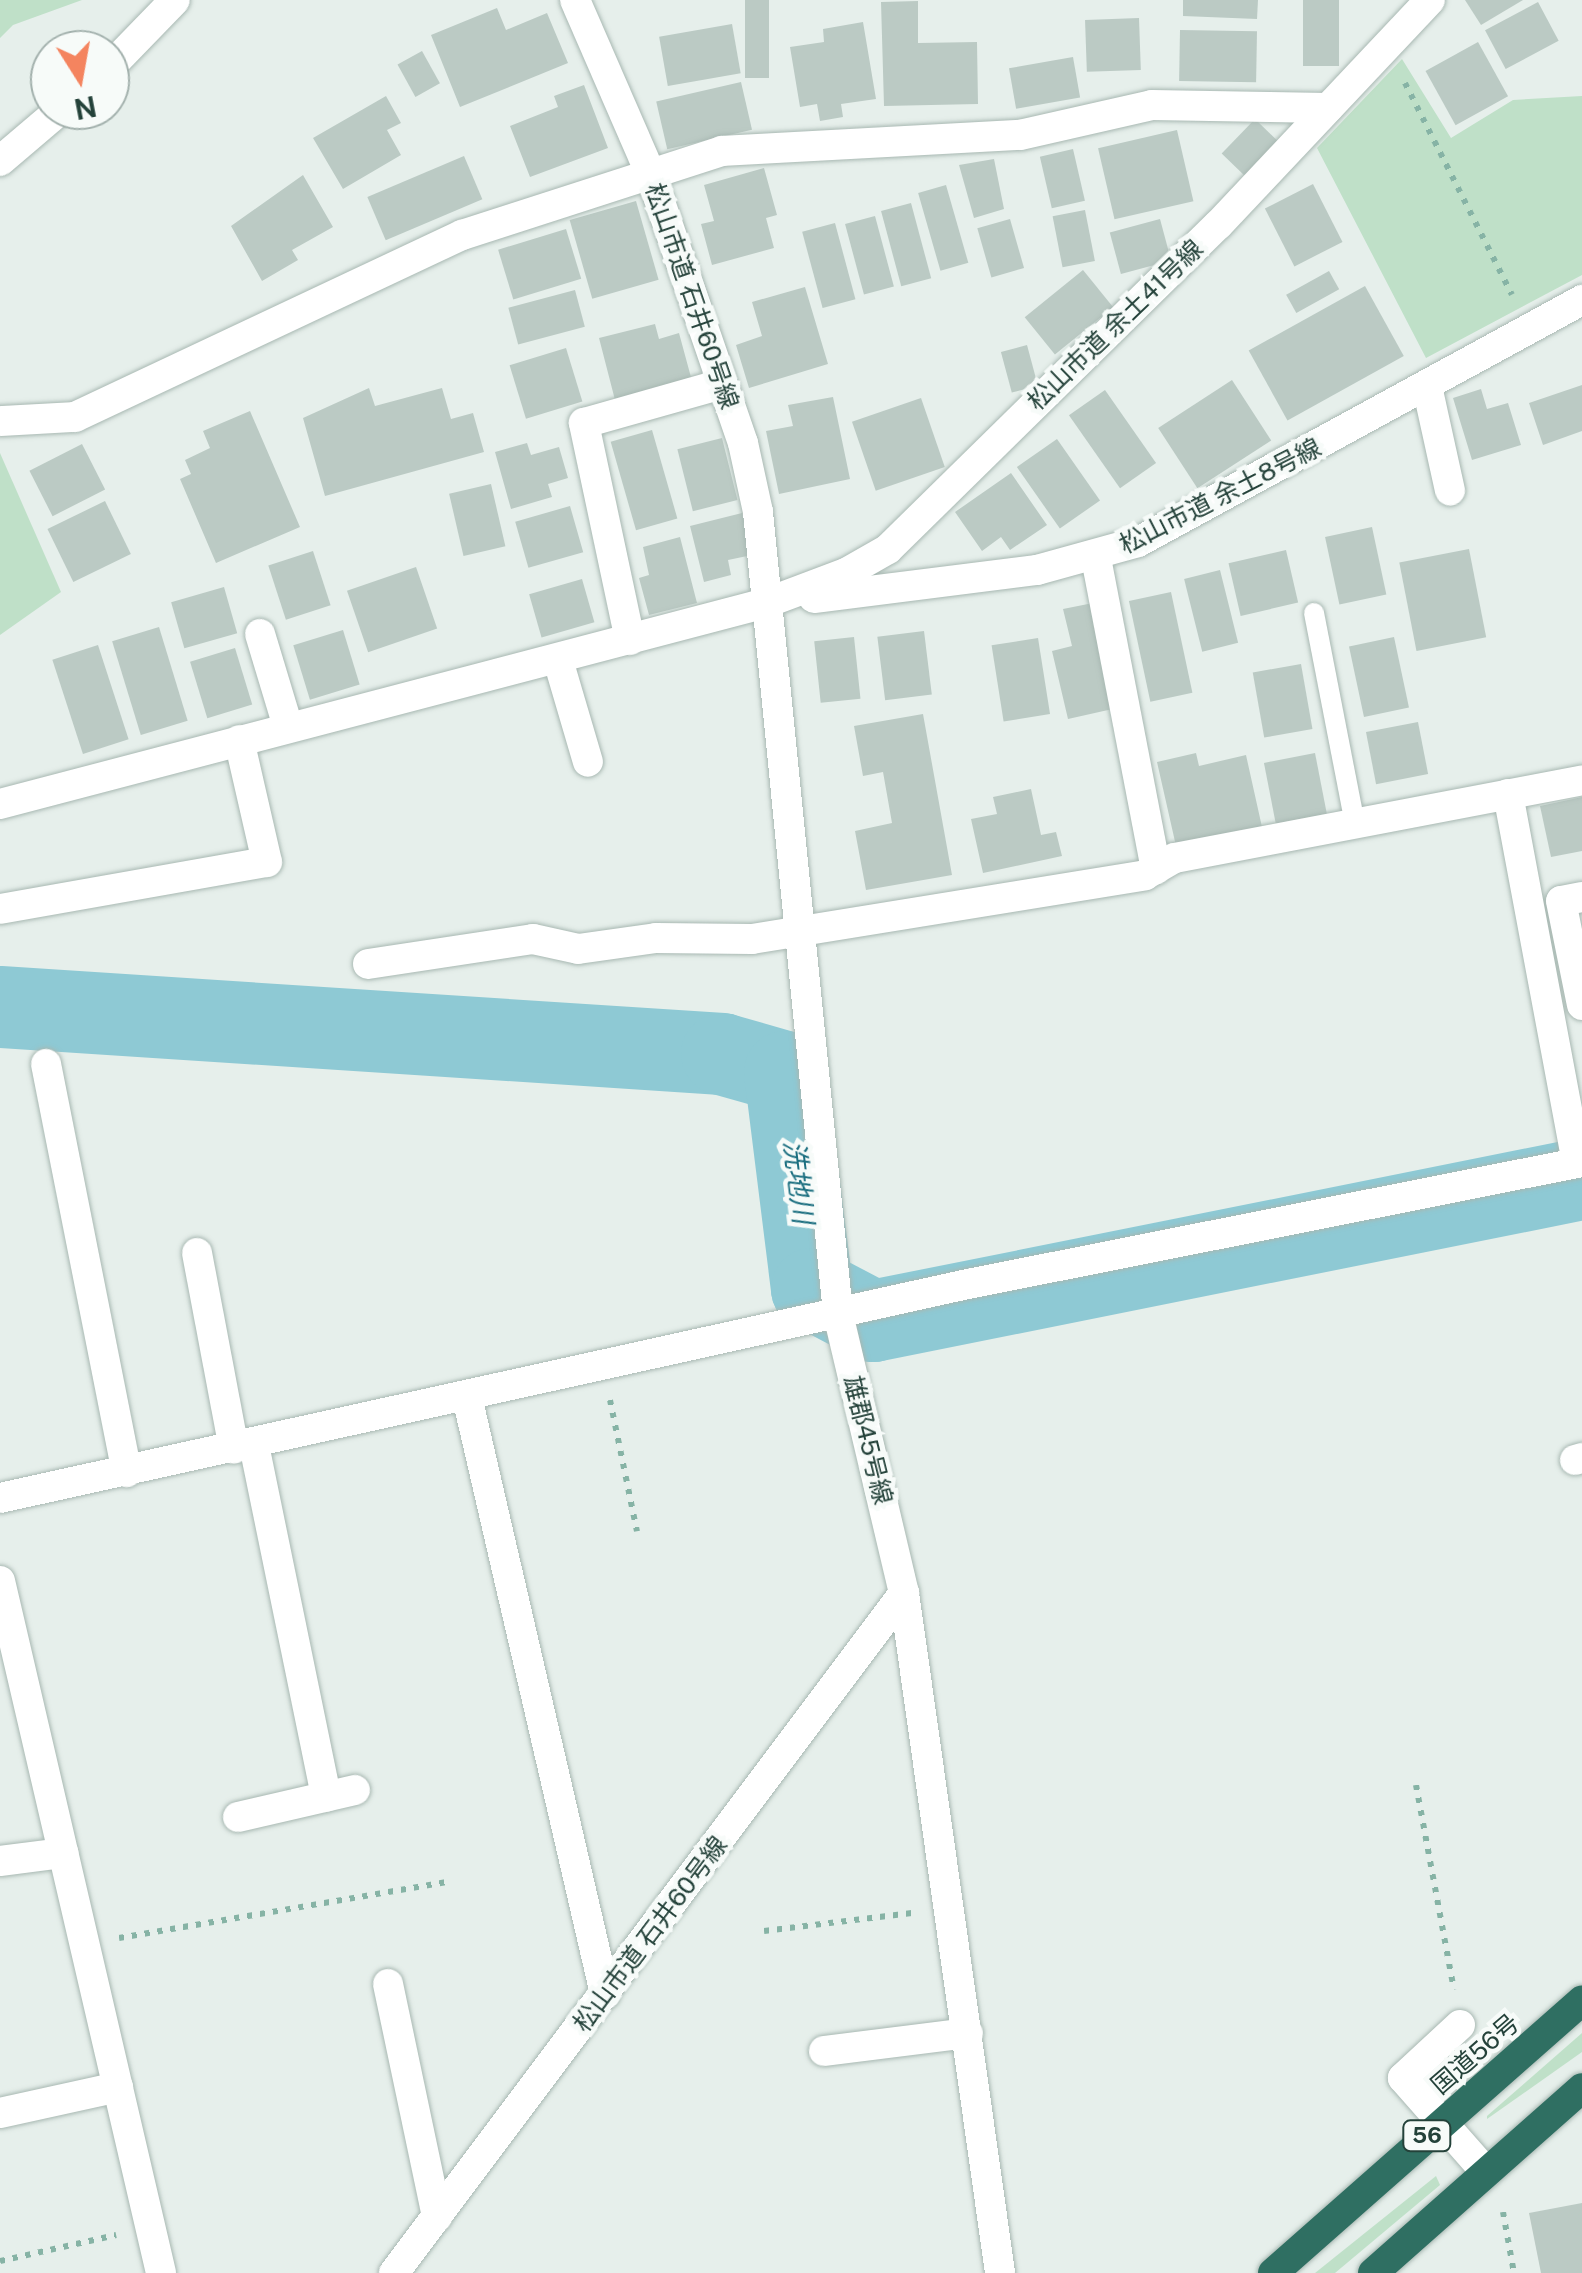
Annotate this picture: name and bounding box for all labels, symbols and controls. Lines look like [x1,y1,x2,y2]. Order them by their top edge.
north arrow [30,30,130,130]
text: N [72,90,99,126]
street label: 松山市道 石井60号線 [639,179,745,413]
street label: 松山市道 余土41号線 [1021,234,1209,416]
street label: 松山市道 余土8号線 [1114,432,1326,560]
water label: 洗地川 [777,1138,821,1226]
street label: 雄郡45号線 [838,1373,898,1507]
street label: 松山市道 石井60号線 [567,1830,733,2038]
street label: 国道56号 [1425,2008,1525,2100]
road number: 56 [1402,2119,1452,2153]

